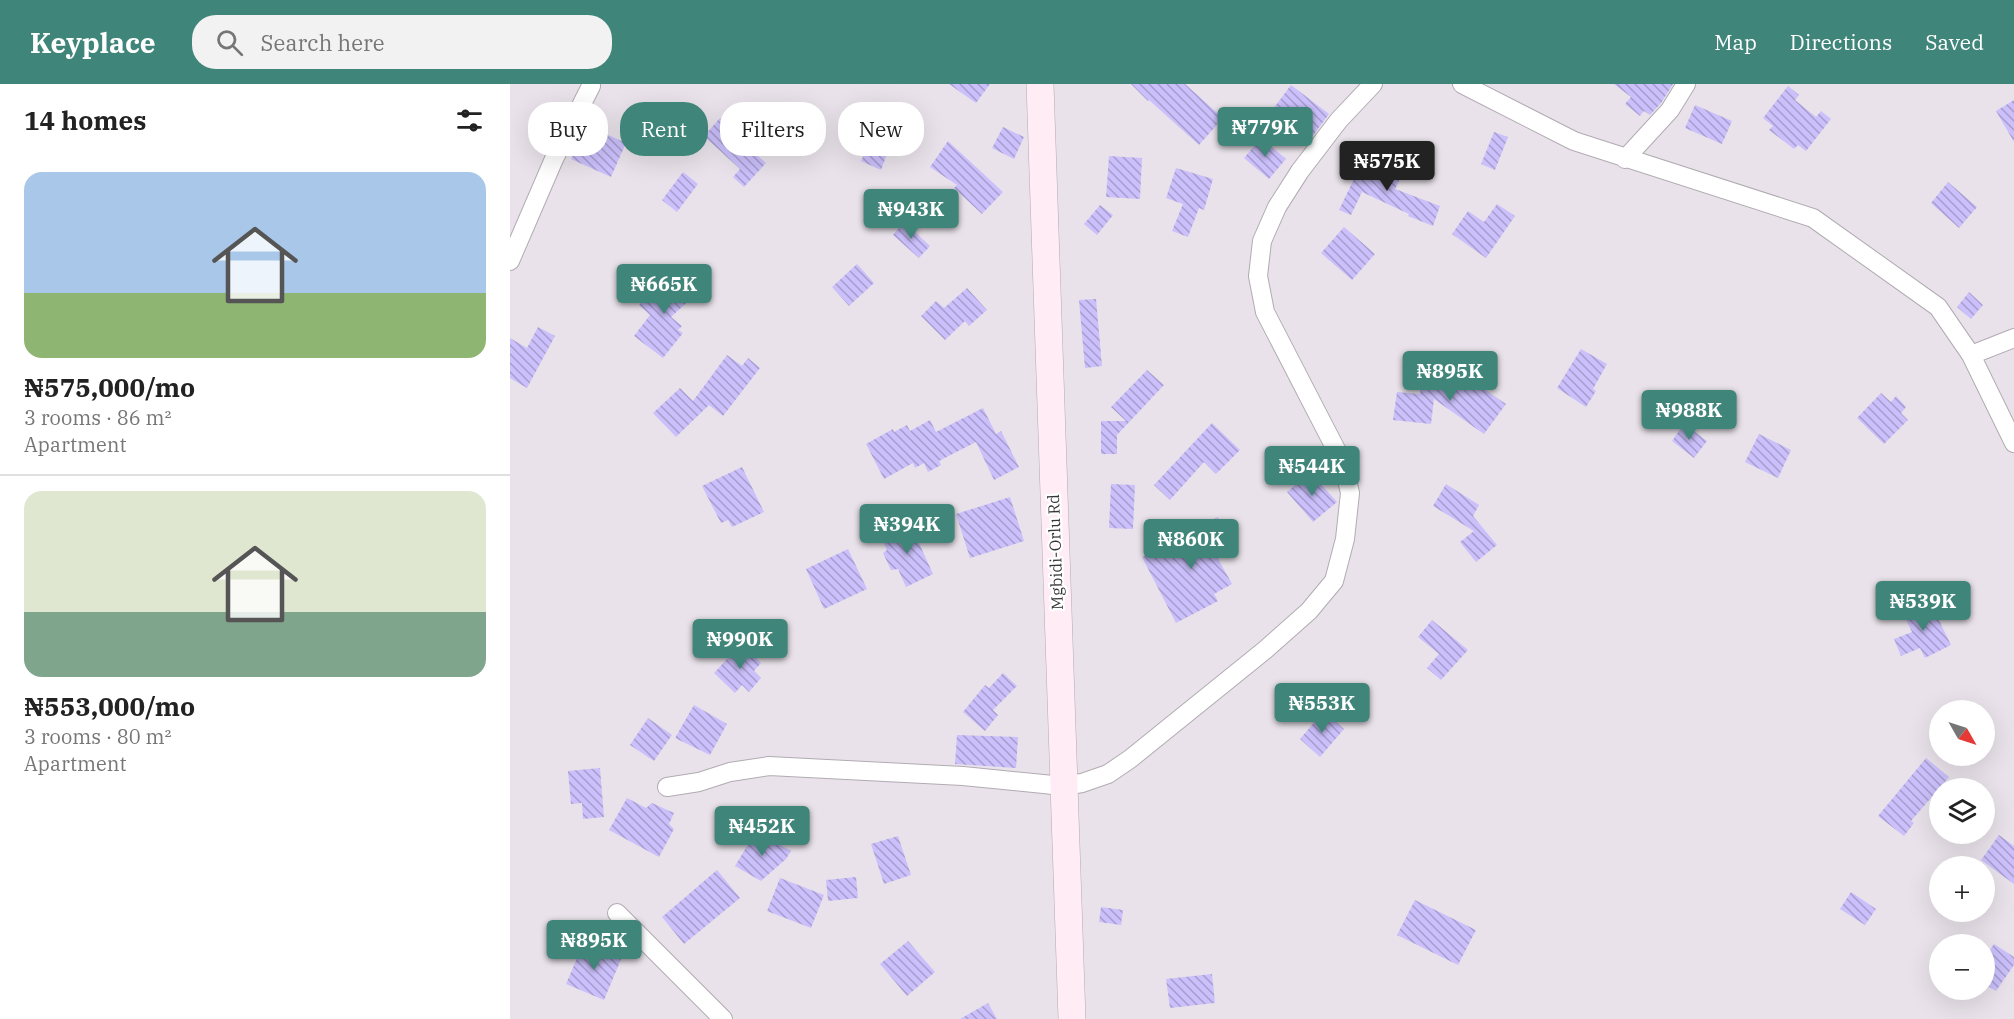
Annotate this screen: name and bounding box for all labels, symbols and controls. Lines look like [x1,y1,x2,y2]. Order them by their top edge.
search box [192,15,612,69]
text: Keyplace [30,24,156,61]
icon: search [213,26,246,59]
text: Search here [261,28,385,57]
text: Map [1714,28,1757,56]
text: Directions [1790,28,1892,56]
text: Saved [1925,28,1984,56]
chip: Buy [528,102,608,156]
chip: Rent [620,102,708,156]
chip: Filters [720,102,826,156]
chip: New [838,102,924,156]
text: 14 homes [24,103,146,137]
icon: filters [453,104,486,137]
pin: ₦779K [1223,107,1307,158]
text: ₦779K [1232,113,1298,140]
pin: ₦575K [1345,141,1429,192]
text: ₦575K [1354,147,1420,174]
pin: ₦943K [869,189,953,240]
text: ₦943K [878,195,944,222]
icon: home [201,211,309,319]
pin: ₦665K [622,264,706,315]
text: ₦665K [631,270,697,297]
pin: ₦895K [1408,351,1492,402]
text: ₦895K [1417,357,1483,384]
text: ₦575,000/mo [24,370,195,404]
pin: ₦988K [1647,390,1731,441]
text: ₦988K [1656,396,1722,423]
text: 3 rooms · 86 m² [24,404,171,431]
text: Apartment [24,431,127,458]
pin: ₦544K [1270,446,1354,497]
text: ₦544K [1279,452,1345,479]
street label: Mgbidi-Orlu Rd [1043,493,1067,610]
pin: ₦394K [865,504,949,555]
text: ₦394K [874,510,940,537]
pin: ₦860K [1149,519,1233,570]
text: ₦860K [1158,525,1224,552]
icon: home [201,530,309,638]
pin: ₦539K [1881,581,1965,632]
text: ₦539K [1890,587,1956,614]
pin: ₦990K [698,619,782,670]
text: ₦990K [707,625,773,652]
pin: ₦553K [1280,683,1364,734]
text: ₦553,000/mo [24,689,195,723]
text: ₦553K [1289,689,1355,716]
north arrow [1929,700,1995,766]
map controls [1929,700,1995,1000]
text: 3 rooms · 80 m² [24,723,171,750]
text: Apartment [24,750,127,777]
button: layers [1929,778,1995,844]
pin: ₦452K [720,806,804,857]
text: ₦452K [729,812,795,839]
button: + [1929,856,1995,922]
pin: ₦895K [552,920,636,971]
text: ₦895K [561,926,627,953]
button: − [1929,934,1995,1000]

